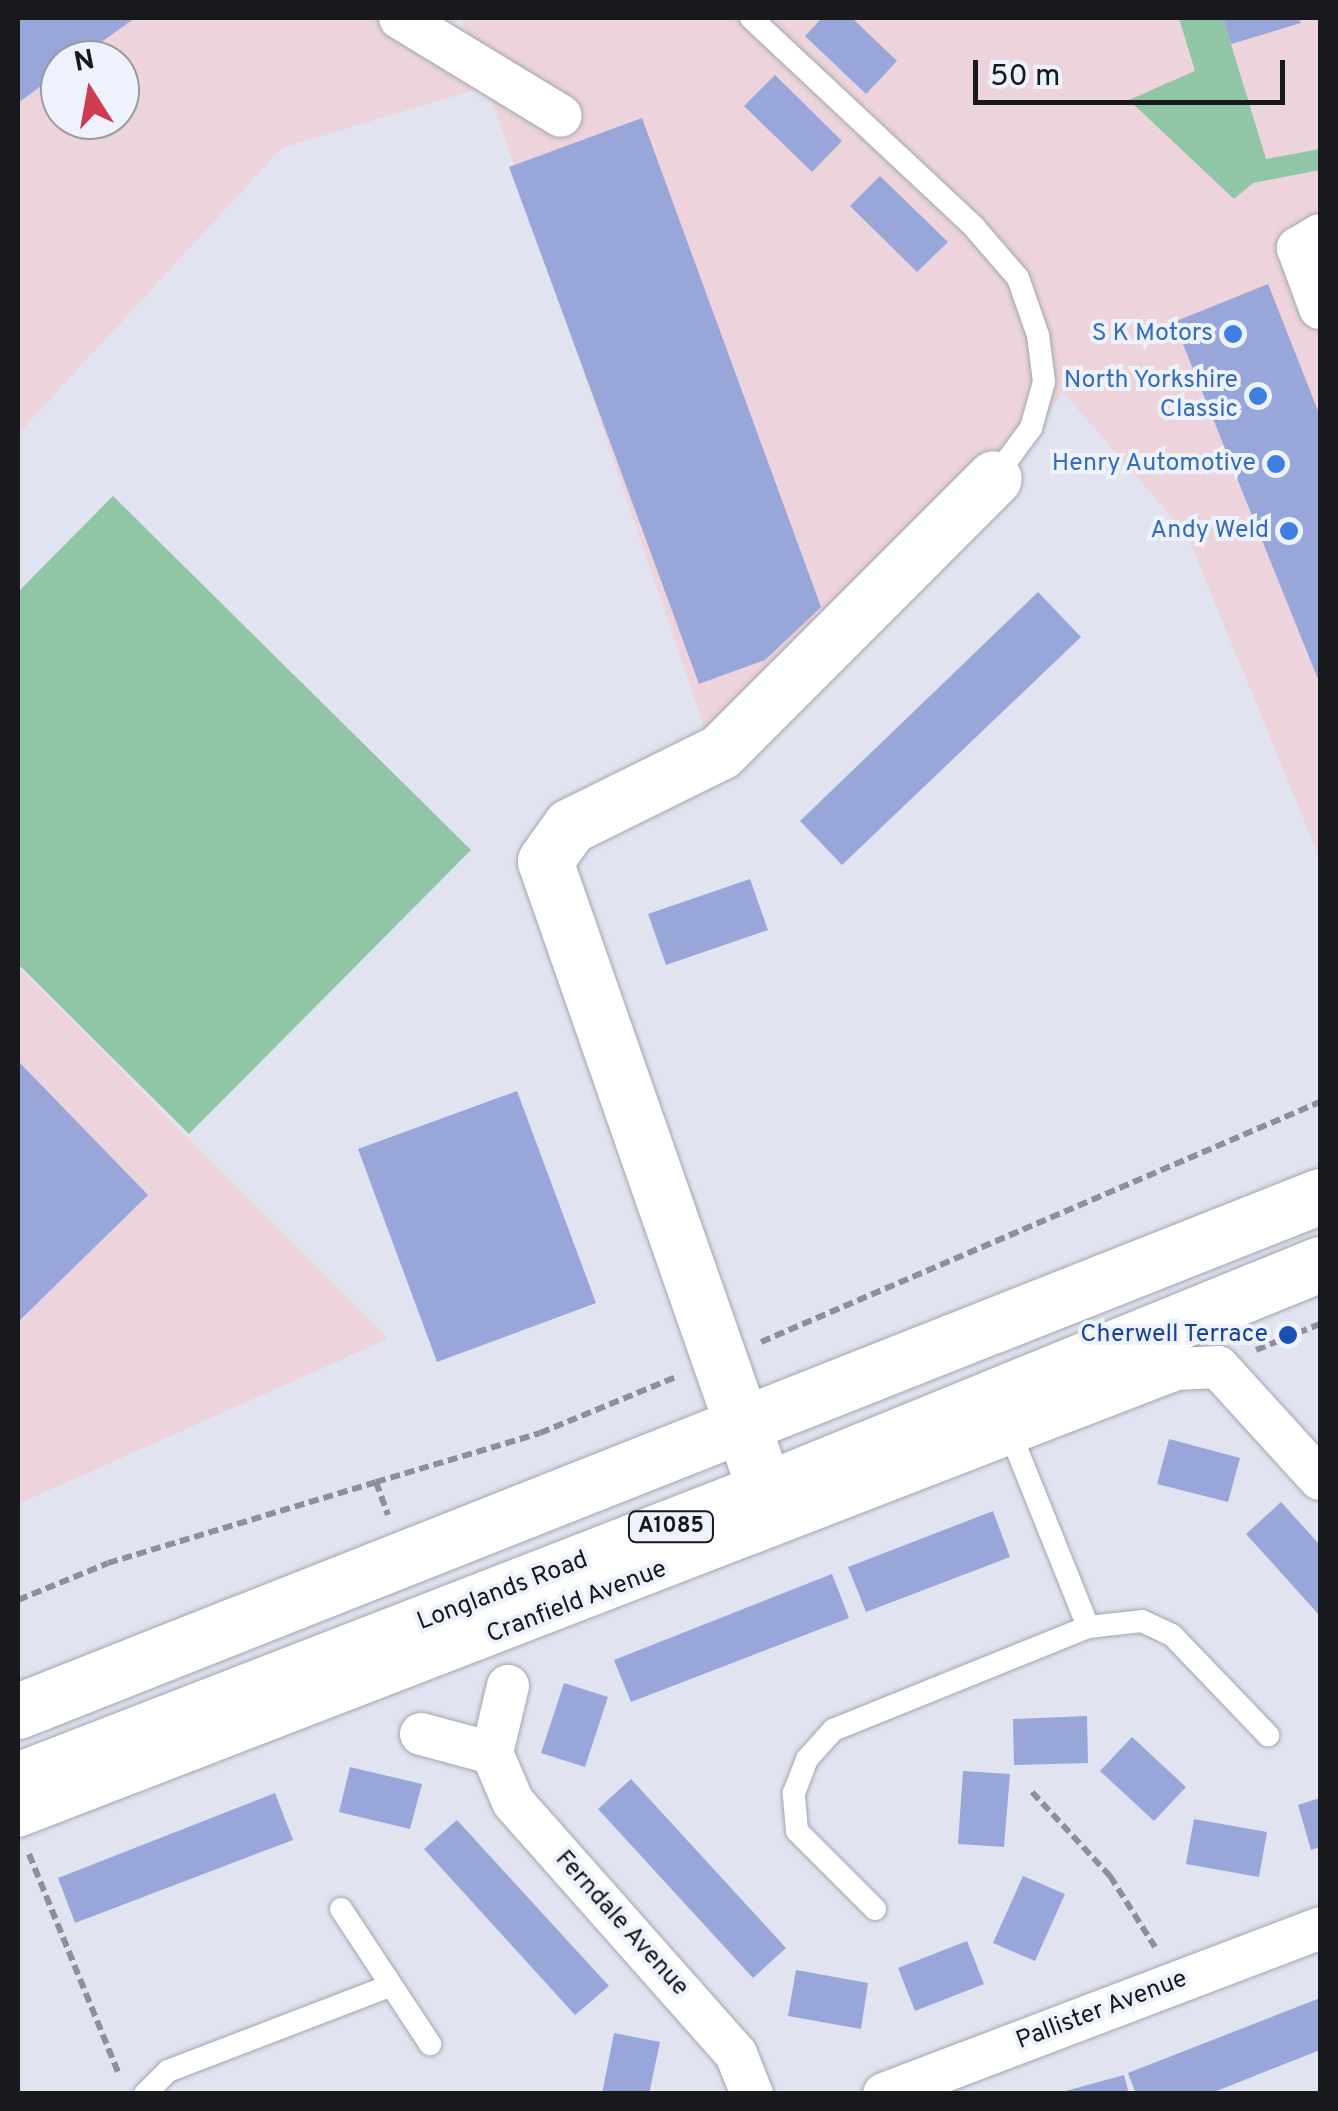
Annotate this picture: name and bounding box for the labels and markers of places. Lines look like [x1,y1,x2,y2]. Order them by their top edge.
place label: S K Motors [1092,319,1213,349]
marker: S K Motors [1222,323,1244,345]
place label: North Yorkshire Classic [1063,367,1238,426]
marker: North Yorkshire Classic [1247,385,1269,407]
place label: Henry Automotive [1051,449,1256,479]
marker: Henry Automotive [1265,453,1287,475]
place label: Andy Weld [1150,516,1269,546]
marker: Andy Weld [1278,520,1300,542]
place label: Cherwell Terrace [1079,1320,1268,1350]
marker: Cherwell Terrace [1277,1324,1299,1346]

